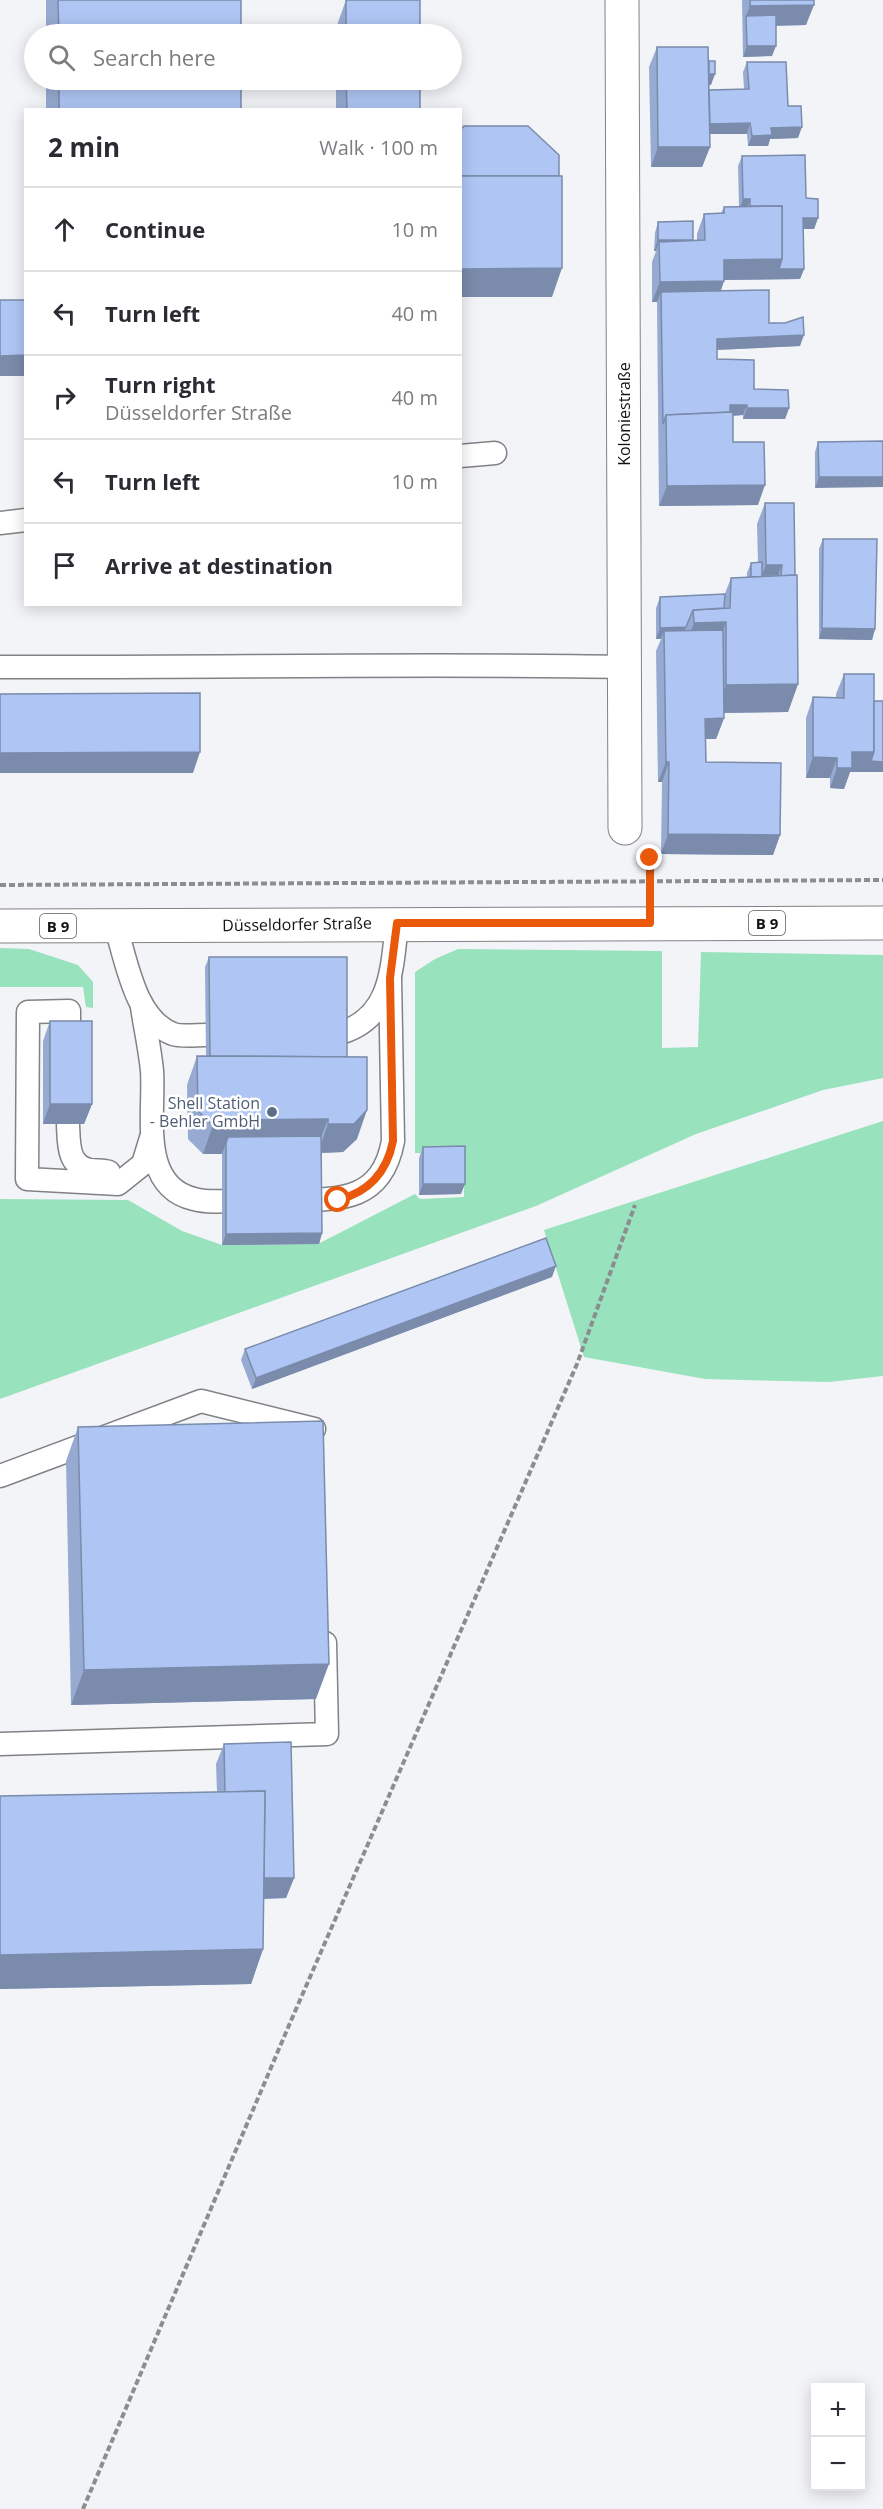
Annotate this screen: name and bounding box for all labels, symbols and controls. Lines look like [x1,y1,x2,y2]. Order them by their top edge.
search box [24,24,462,90]
icon: search [45,41,78,74]
text: Search here [93,42,216,72]
text: 2 min [48,129,120,165]
text: Walk · 100 m [319,134,438,161]
icon: ahead [48,213,81,246]
text: Continue [105,214,205,244]
text: 10 m [391,216,438,243]
icon: left [48,297,81,330]
text: Turn left [105,298,200,328]
text: 40 m [391,300,438,327]
street label: Koloniestraße [613,362,635,466]
text: Turn right [105,369,216,399]
icon: right [48,381,81,414]
text: 40 m [391,384,438,411]
text: Düsseldorfer Straße [105,399,292,426]
icon: left [48,465,81,498]
text: Turn left [105,466,200,496]
text: 10 m [391,468,438,495]
icon: arrive [48,549,81,582]
text: Arrive at destination [105,550,333,580]
route end [636,844,662,870]
road number: B 9 [749,911,785,935]
street label: Düsseldorfer Straße [222,912,372,936]
road number: B 9 [40,914,76,938]
place label: Shell Station - Behler GmbH [150,1092,260,1132]
marker: Shell Station - Behler GmbH [265,1105,279,1119]
route start [324,1186,350,1212]
map controls [811,2383,865,2491]
button: + [811,2383,865,2437]
button: − [811,2437,865,2491]

